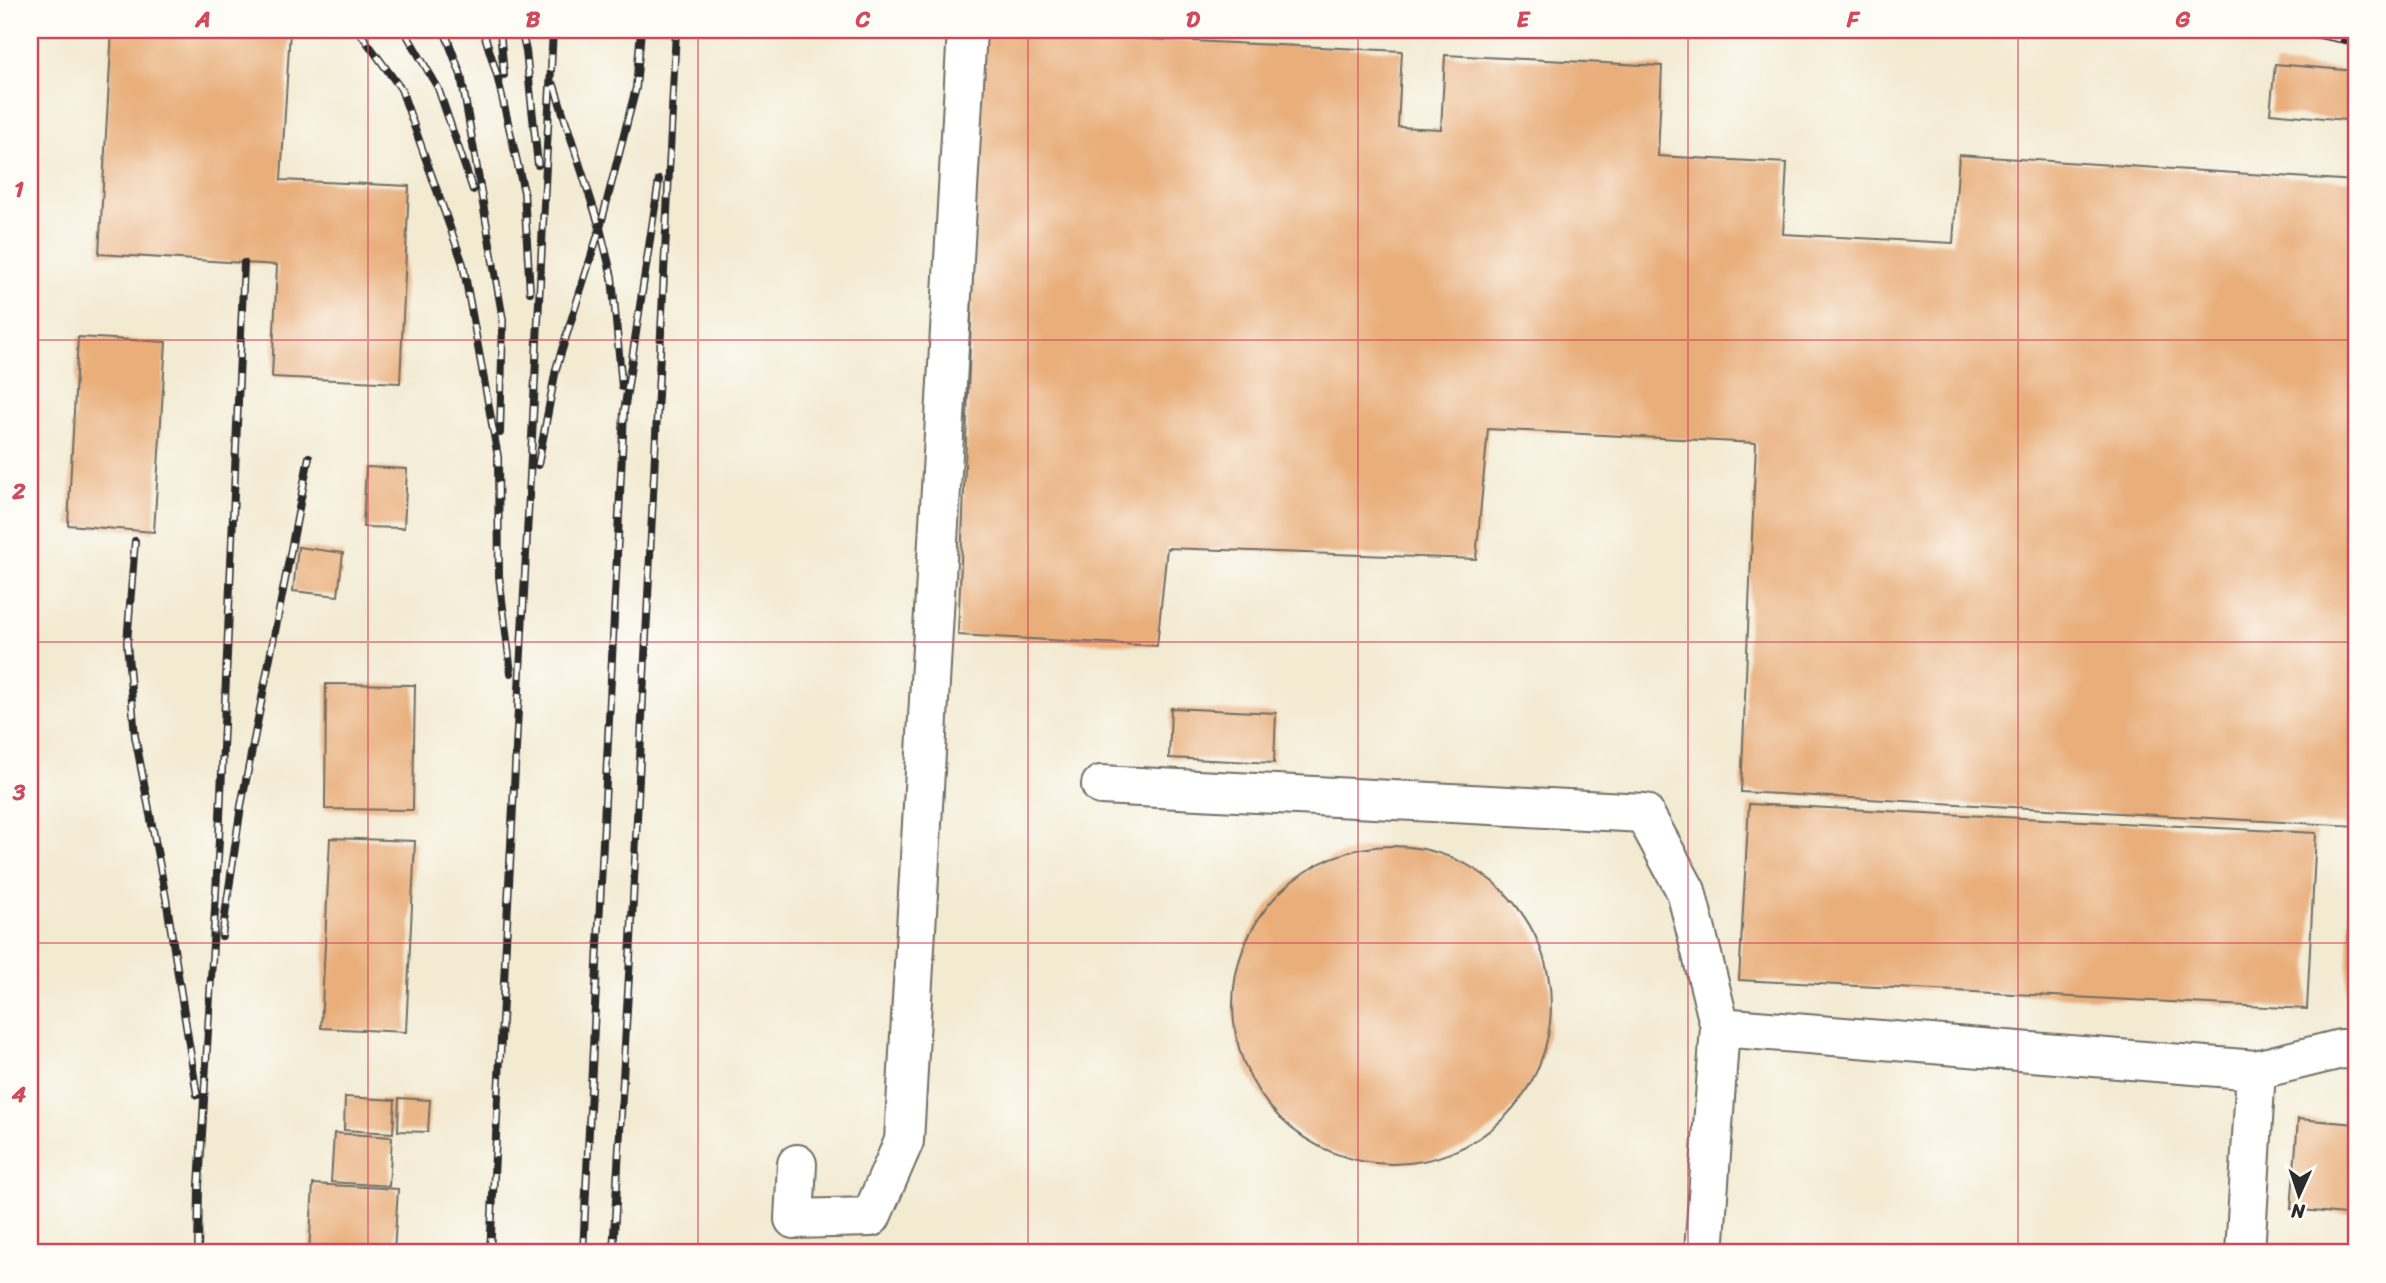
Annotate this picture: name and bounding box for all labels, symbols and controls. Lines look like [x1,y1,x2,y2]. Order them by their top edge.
text: A [194,0,211,40]
text: B [526,0,541,40]
text: C [855,0,871,40]
text: D [1186,0,1201,40]
text: E [1517,0,1532,40]
text: F [1846,0,1861,40]
text: G [2175,0,2191,40]
text: 1 [14,169,24,210]
text: 2 [11,471,26,512]
text: 3 [12,772,26,813]
text: 4 [11,1074,27,1115]
north arrow [2264,1160,2334,1230]
text: N [2290,1195,2307,1228]

